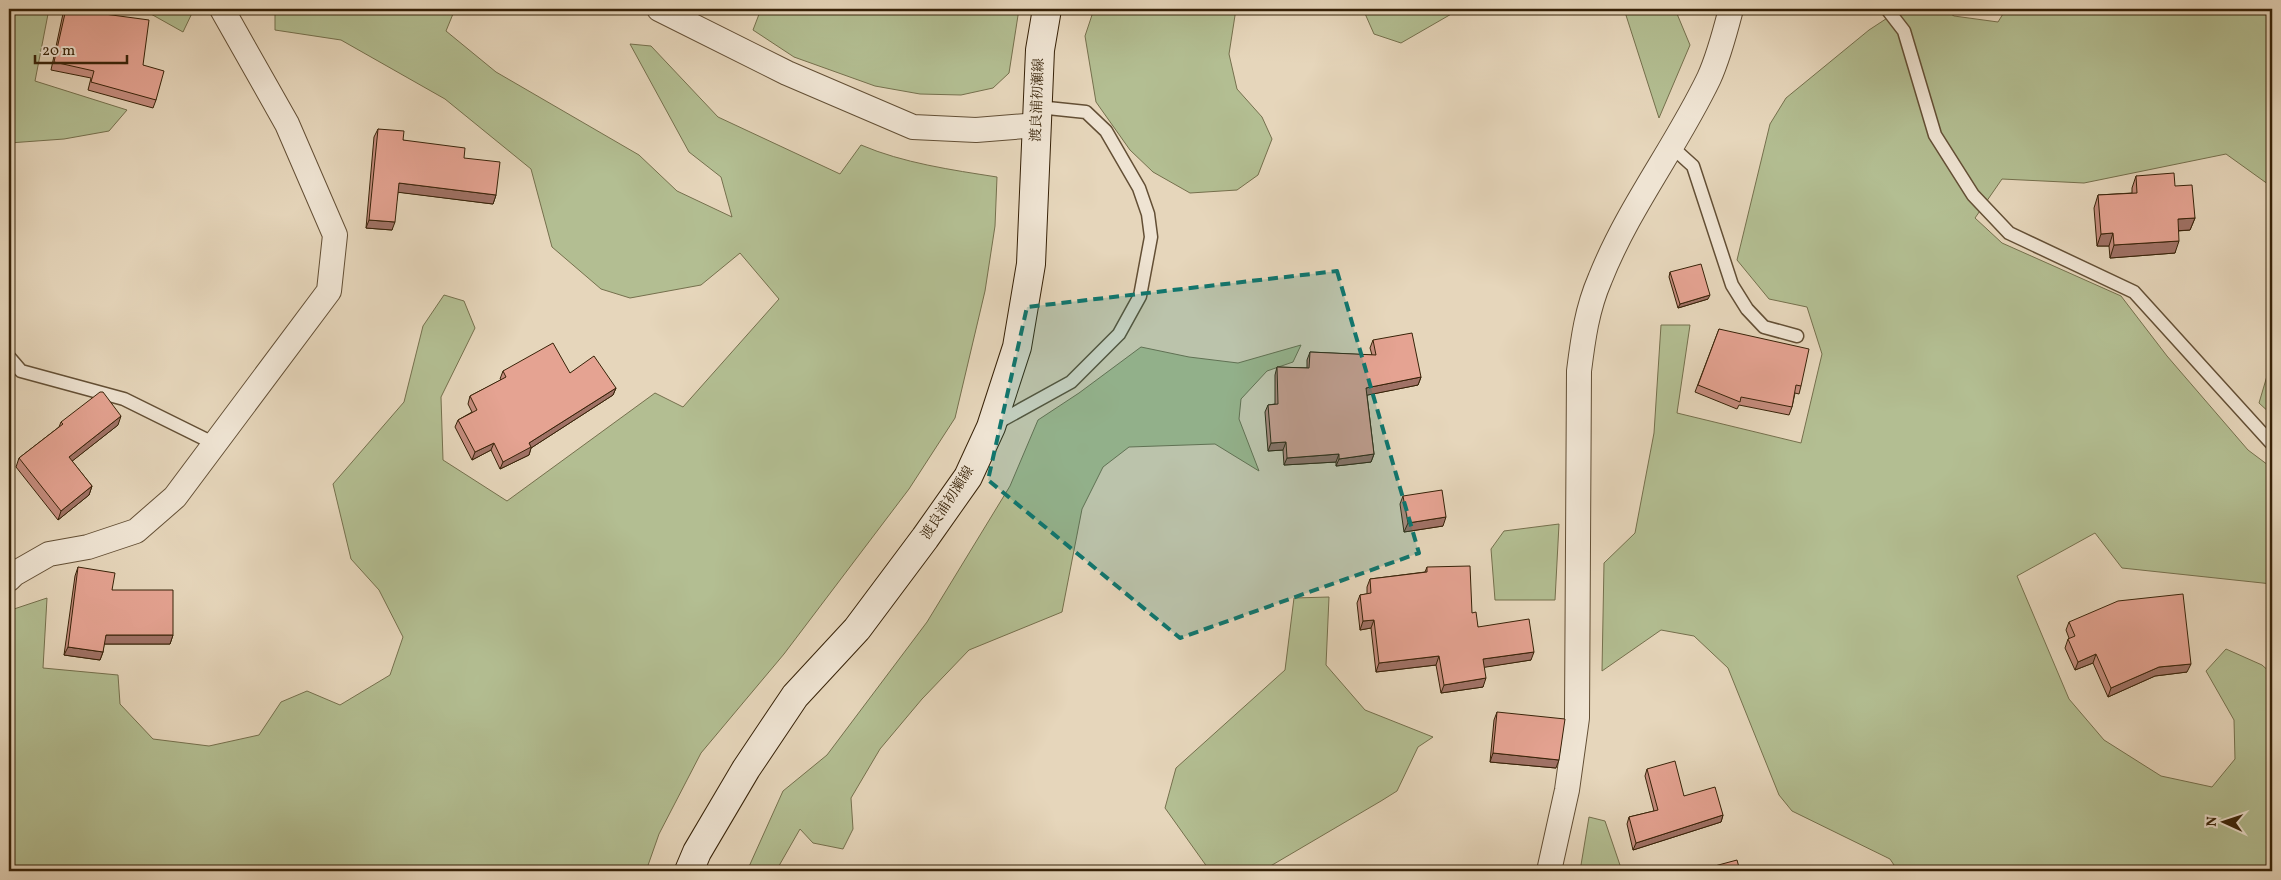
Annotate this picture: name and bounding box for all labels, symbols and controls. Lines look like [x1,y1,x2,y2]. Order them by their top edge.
scale bar [35,32,128,64]
text: 20 m [42,41,75,62]
street label: 渡良浦初瀬線 [1027,58,1049,142]
street label: 渡良浦初瀬線 [917,463,979,543]
north arrow [2198,798,2248,848]
text: N [2203,816,2222,827]

